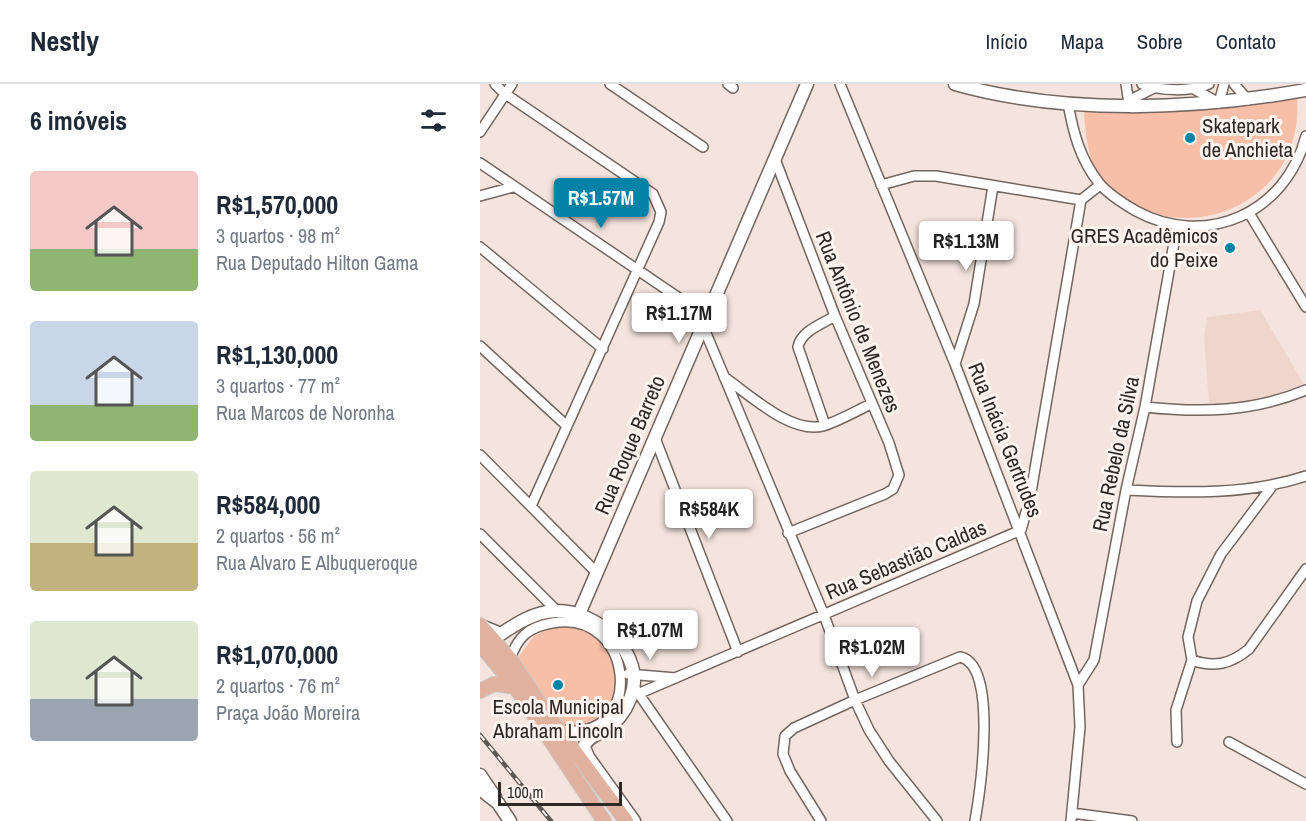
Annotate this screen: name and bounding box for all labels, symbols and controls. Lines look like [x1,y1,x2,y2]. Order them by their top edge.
text: Nestly [30,22,99,60]
text: Início [986,27,1028,56]
text: Mapa [1061,27,1104,56]
text: Sobre [1137,27,1183,56]
text: Contato [1216,27,1276,56]
text: 6 imóveis [30,103,127,138]
icon: filters [417,104,450,137]
place label: Skatepark de Anchieta [1202,111,1293,164]
marker: Skatepark de Anchieta [1183,131,1197,145]
pin: R$1.57M [546,178,656,229]
text: R$1.57M [568,184,634,211]
text: R$1,570,000 [216,187,338,222]
icon: home [78,195,150,267]
pin: R$1.13M [911,221,1021,272]
place label: GRES Acadêmicos do Peixe [1071,221,1218,274]
text: 3 quartos · 98 m² [216,222,340,249]
street label: Rua Antônio de Menezes [809,227,908,417]
text: R$1.13M [933,227,999,254]
marker: GRES Acadêmicos do Peixe [1223,241,1237,255]
text: Rua Deputado Hilton Gama [216,249,418,276]
pin: R$1.17M [624,293,734,344]
text: R$1.17M [646,299,712,326]
text: R$1,130,000 [216,337,338,372]
icon: home [78,345,150,417]
street label: Rua Inácia Gertrudes [961,358,1050,522]
street label: Rua Roque Barreto [587,371,672,519]
text: 3 quartos · 77 m² [216,372,340,399]
street label: Rua Rebelo da Silva [1085,373,1146,534]
text: Rua Marcos de Noronha [216,399,395,426]
text: R$584,000 [216,487,320,522]
pin: R$584K [660,489,758,540]
icon: home [78,495,150,567]
text: R$584K [679,495,739,522]
street label: Rua Sebastião Caldas [821,513,991,607]
text: 2 quartos · 56 m² [216,522,340,549]
text: Rua Alvaro E Albuqueroque [216,549,418,576]
pin: R$1.07M [595,610,705,661]
text: R$1.07M [617,616,683,643]
pin: R$1.02M [817,627,927,678]
text: R$1.02M [839,633,905,660]
text: R$1,070,000 [216,637,338,672]
icon: home [78,645,150,717]
text: 2 quartos · 76 m² [216,672,340,699]
marker: Escola Municipal Abraham Lincoln [551,678,565,692]
place label: Escola Municipal Abraham Lincoln [492,692,624,745]
text: Praça João Moreira [216,699,360,726]
scale bar [498,779,622,806]
text: 100 m [507,781,543,803]

